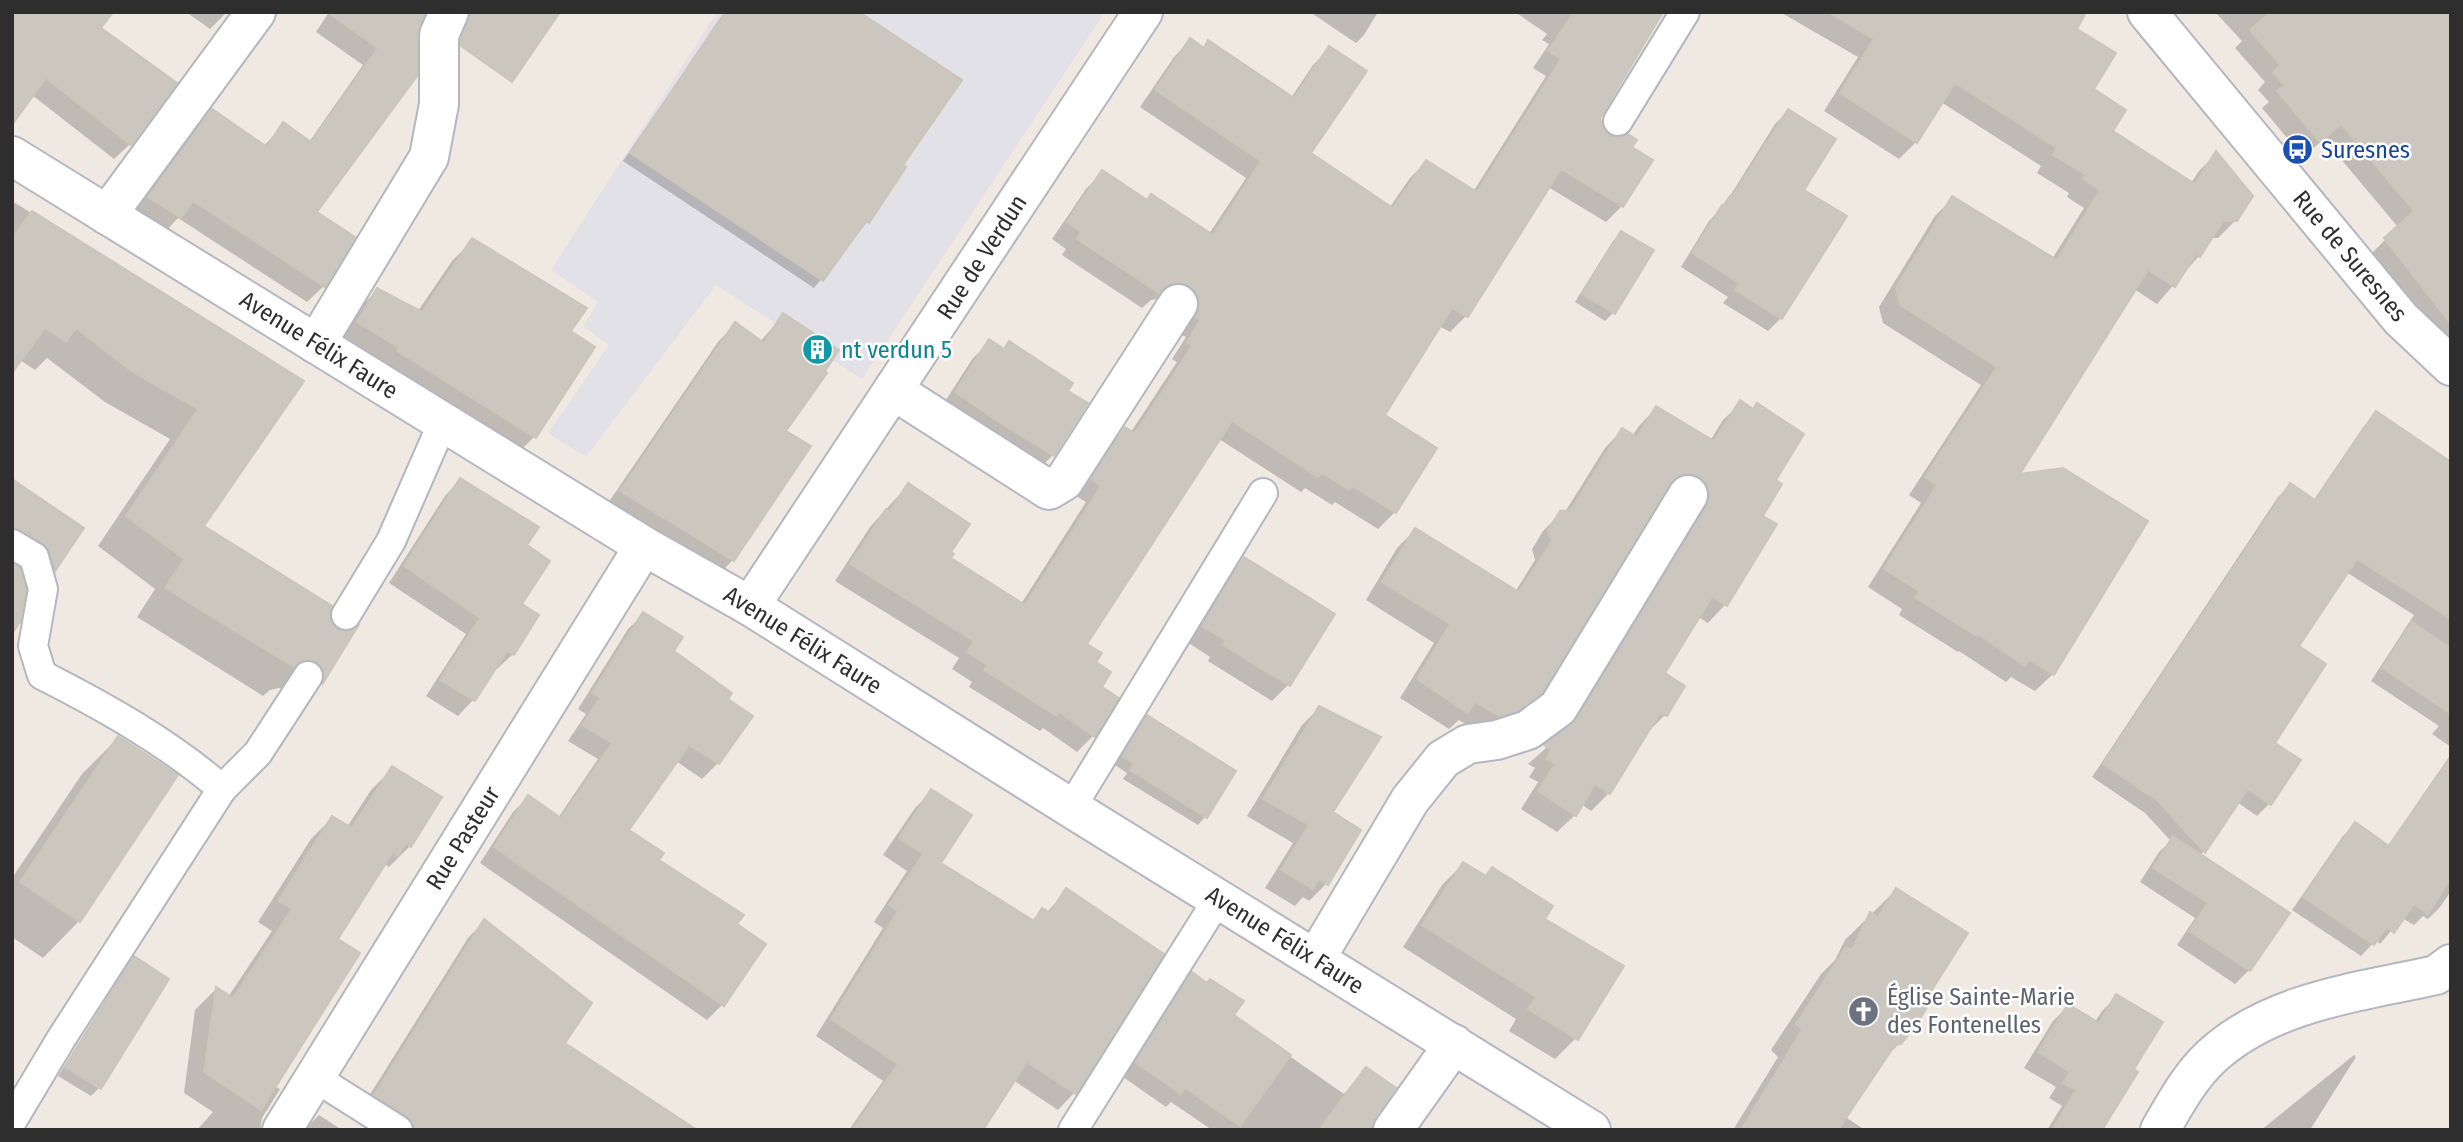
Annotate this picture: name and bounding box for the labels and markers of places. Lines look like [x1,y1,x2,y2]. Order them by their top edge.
bus stop icon: Suresnes [2281,133,2315,167]
place label: Suresnes [2321,136,2410,164]
building icon: nt verdun 5 [801,333,835,367]
place label: nt verdun 5 [841,336,952,364]
place label: Église Sainte-Marie des Fontenelles [1887,982,2075,1039]
church icon: Église Sainte-Marie des Fontenelles [1847,994,1881,1028]

